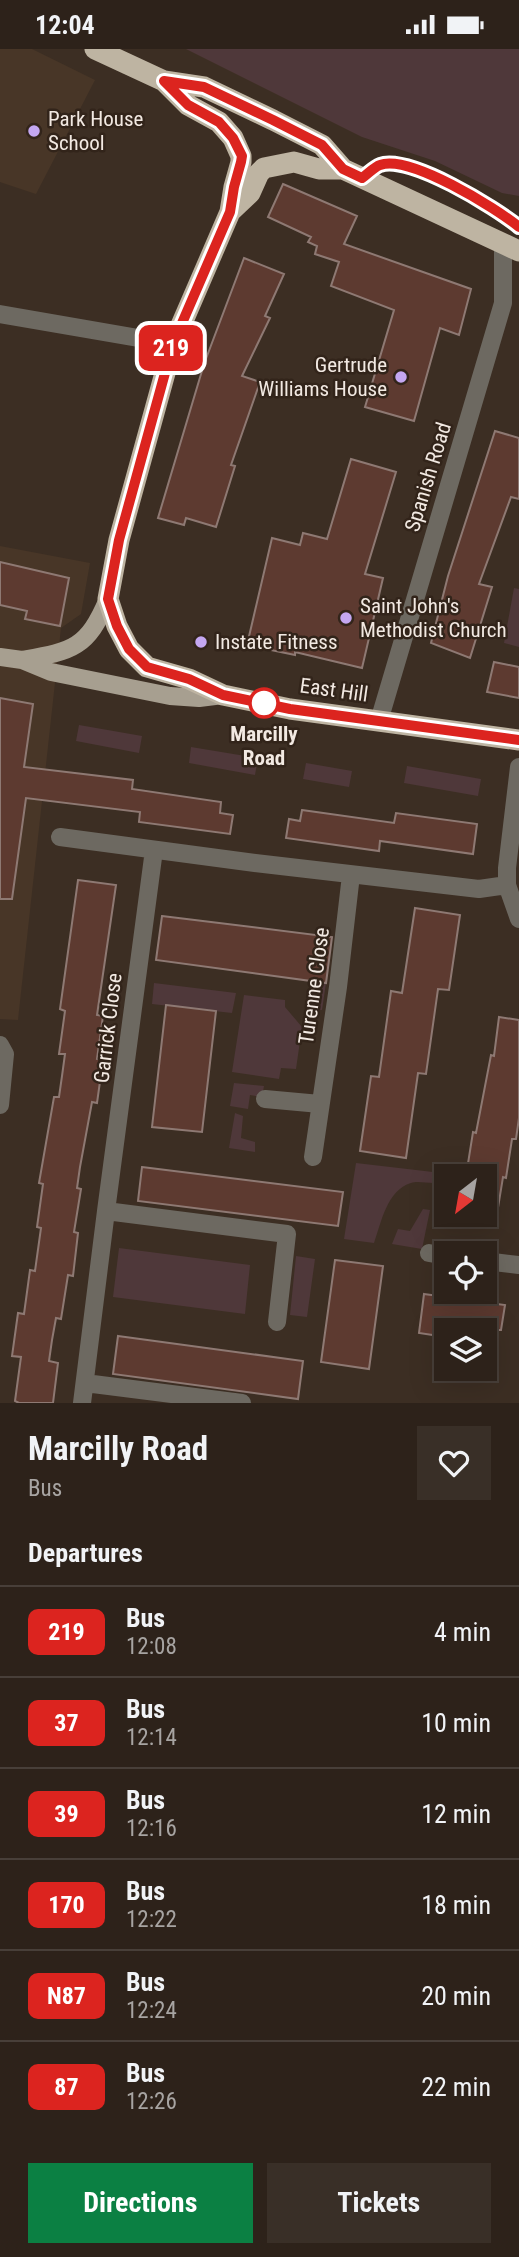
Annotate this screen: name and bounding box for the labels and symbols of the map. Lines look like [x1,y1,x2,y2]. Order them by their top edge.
place label: Park House School [48,107,144,155]
marker: Park House School [26,123,42,139]
line badge: 219 [131,325,211,371]
place label: Gertrude Williams House [258,353,387,401]
marker: Gertrude Williams House [393,369,409,385]
street label: Spanish Road [400,419,456,535]
place label: Saint John's Methodist Church [360,594,507,642]
marker: Saint John's Methodist Church [338,610,354,626]
place label: Instate Fitness [215,630,337,654]
marker: Instate Fitness [193,634,209,650]
street label: East Hill [298,673,370,707]
marker: Marcilly Road [249,688,279,718]
place label: Marcilly Road [230,722,298,770]
street label: Turenne Close [294,926,334,1046]
street label: Garrick Close [89,971,127,1084]
north arrow [434,1164,497,1227]

